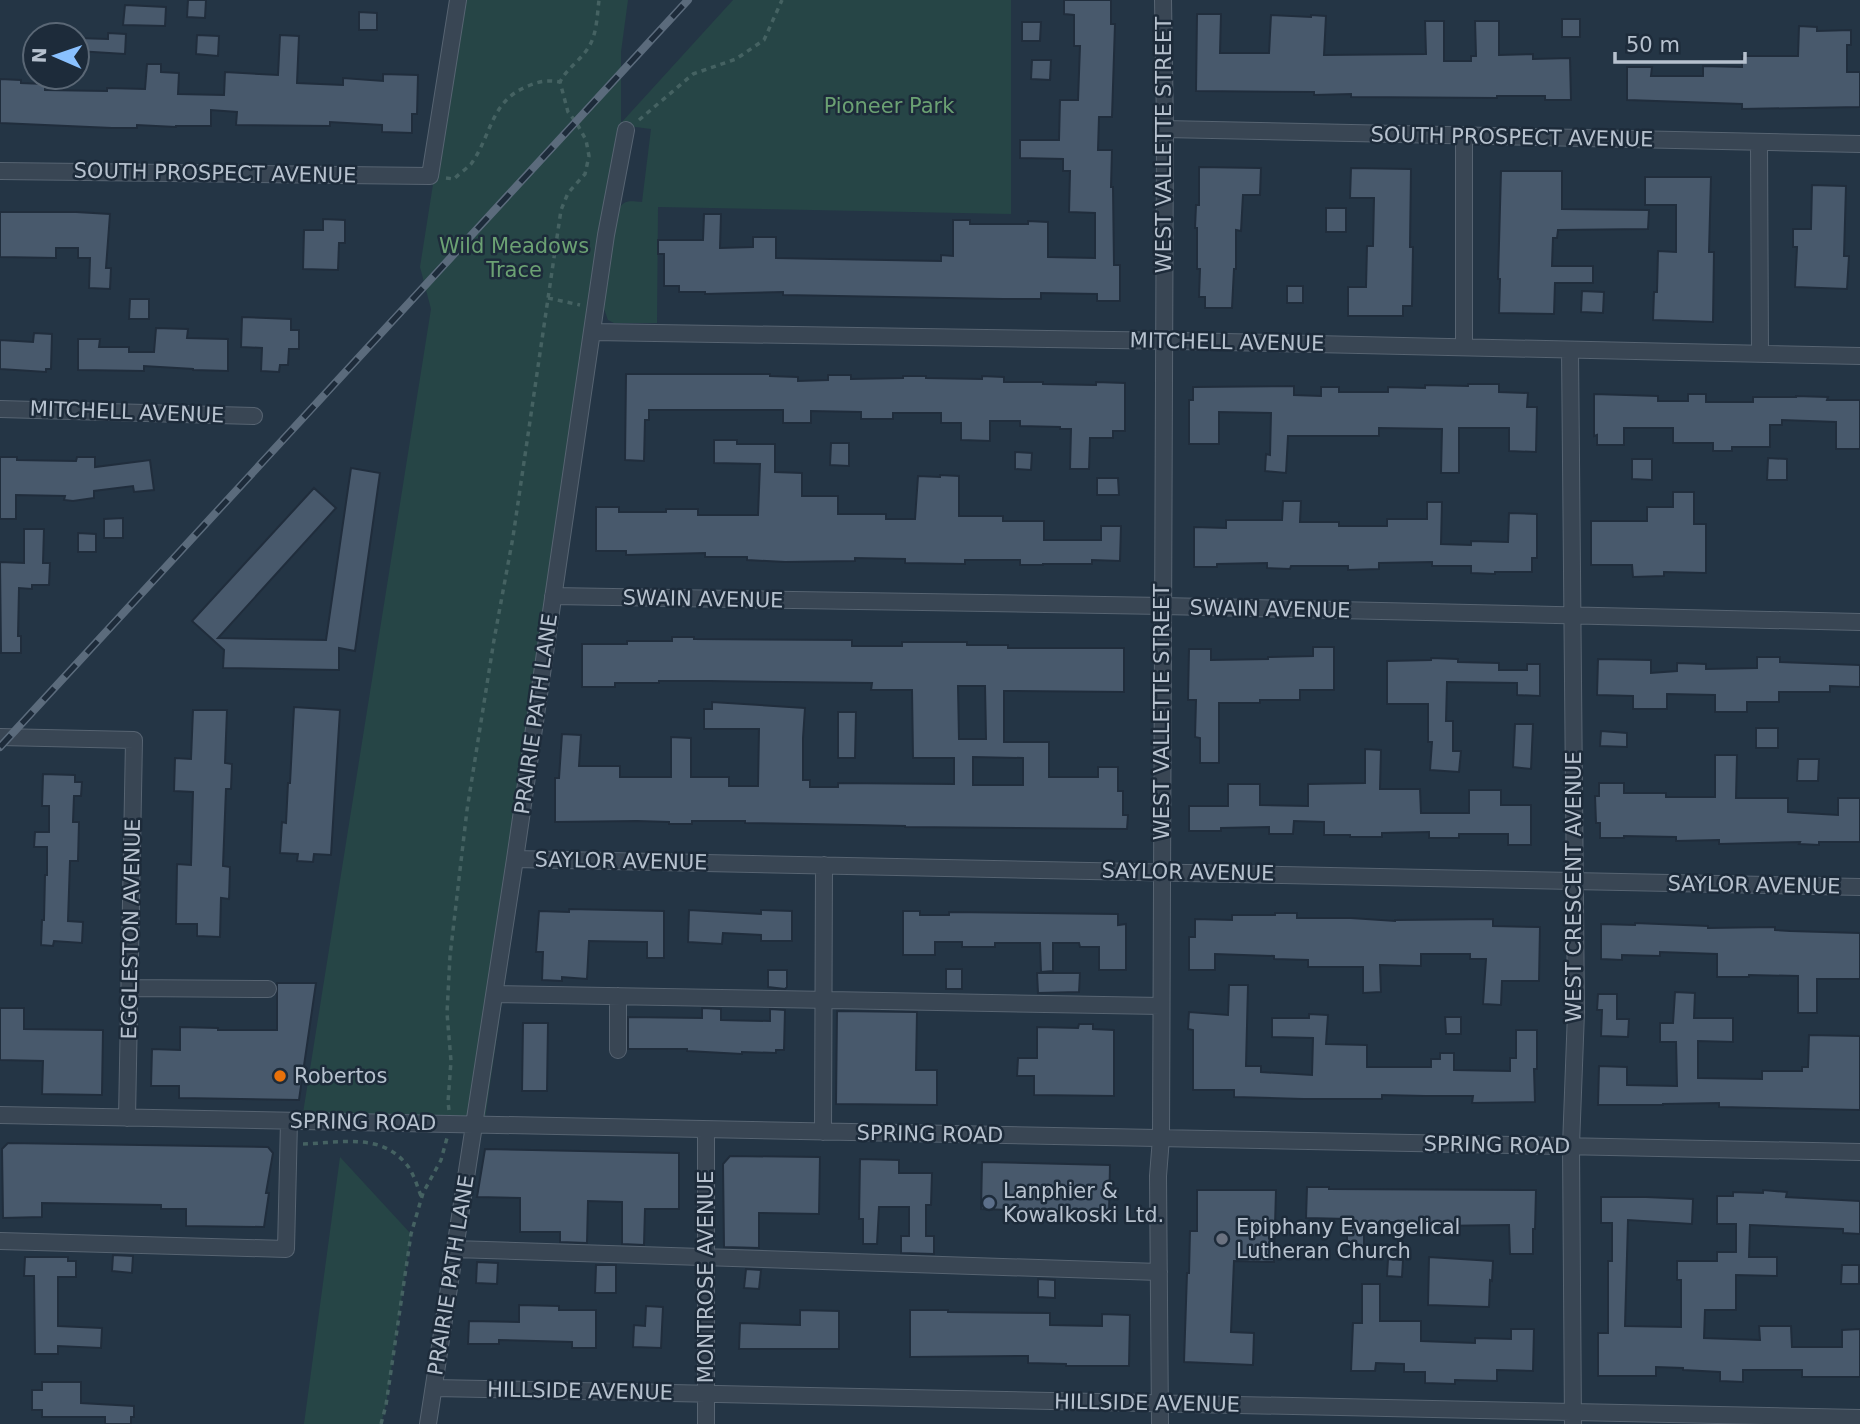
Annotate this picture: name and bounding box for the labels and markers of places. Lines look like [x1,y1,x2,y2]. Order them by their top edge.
place label: Robertos [294,1064,387,1088]
marker: Robertos [272,1068,288,1084]
place label: Lanphier & Kowalkoski Ltd. [1003,1179,1164,1227]
marker: Lanphier & Kowalkoski Ltd. [981,1195,997,1211]
place label: Epiphany Evangelical Lutheran Church [1236,1215,1460,1263]
marker: Epiphany Evangelical Lutheran Church [1214,1231,1230,1247]

